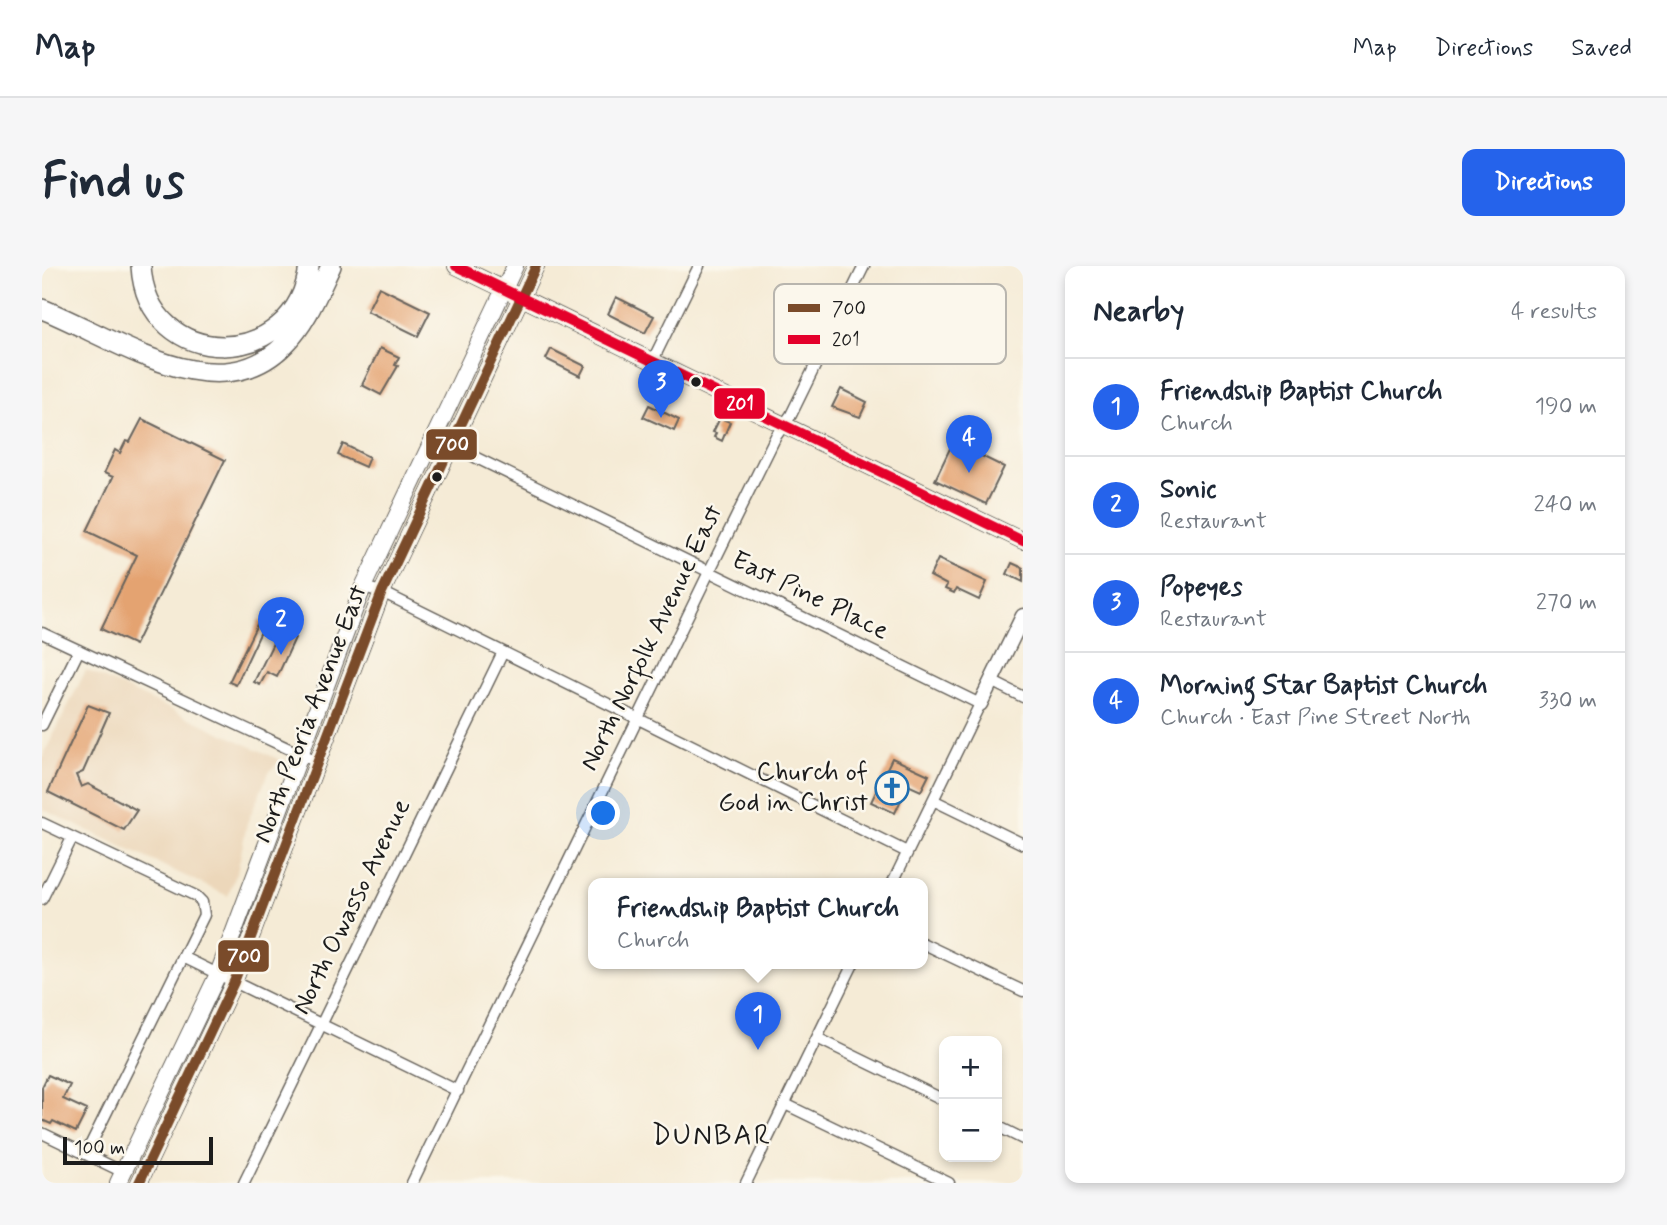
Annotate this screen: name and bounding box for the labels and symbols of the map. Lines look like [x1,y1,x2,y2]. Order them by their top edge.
legend [774,284,1006,364]
text: 700 [832,297,866,322]
text: 201 [832,328,860,353]
pin: 3 [638,360,684,418]
unlabelled marker [689,375,703,389]
line badge: 201 [713,387,766,420]
text: 201 [726,392,754,417]
pin: 4 [946,415,992,473]
line badge: 700 [425,428,478,461]
text: 700 [435,433,469,458]
unlabelled marker [430,470,444,484]
street label: North Norfolk Avenue East [573,499,733,778]
street label: East Pine Place [726,543,894,649]
street label: North Peoria Avenue East [246,580,376,848]
pin: 2 [258,597,304,655]
place label: Church of God in Christ [718,756,868,820]
church icon: Church of God in Christ [873,769,911,807]
street label: North Owasso Avenue [285,793,419,1021]
your location [586,796,620,830]
line badge: 700 [217,939,270,973]
text: 700 [227,945,261,970]
pin: 1 [735,992,781,1050]
district label: DUNBAR [652,1118,772,1155]
scale bar [63,1134,214,1166]

